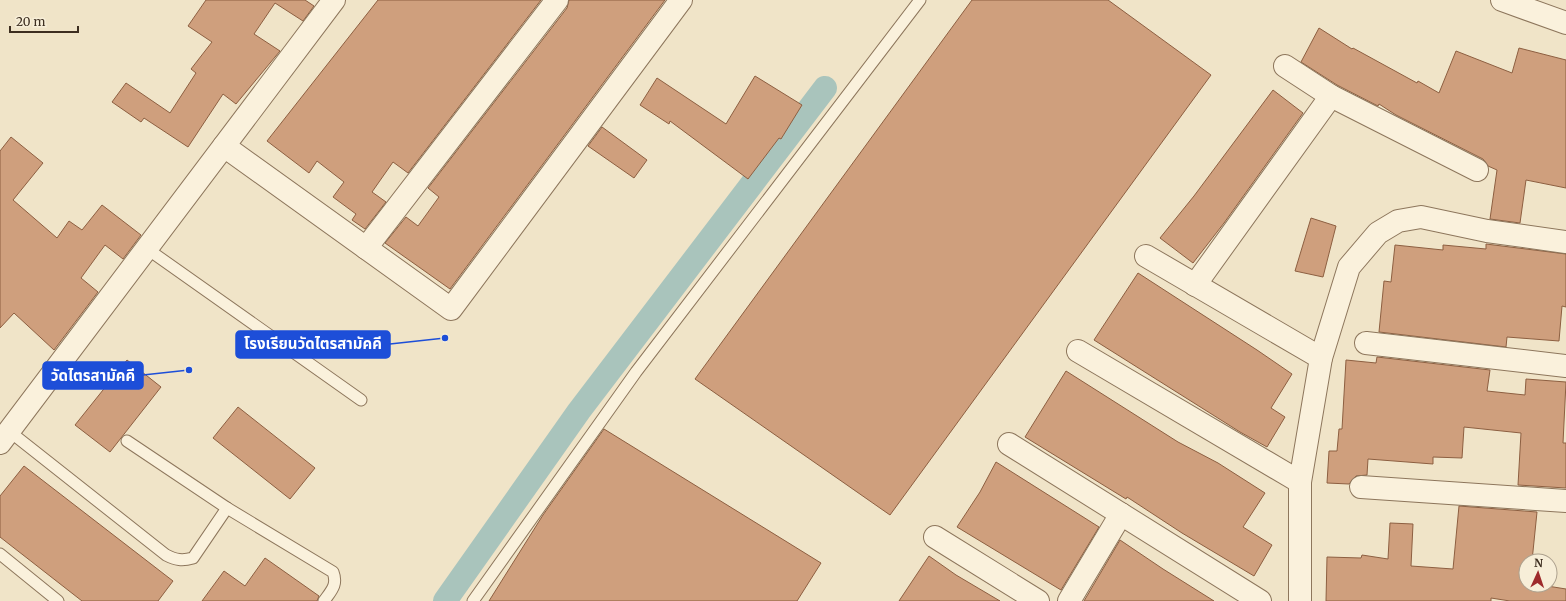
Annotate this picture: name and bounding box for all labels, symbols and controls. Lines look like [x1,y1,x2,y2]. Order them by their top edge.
scale bar [10,8,78,34]
text: 20 m [16,14,45,29]
callout: โรงเรียนวัดไตรสามัคคี [236,331,390,358]
text: โรงเรียนวัดไตรสามัคคี [244,334,382,353]
callout: วัดไตรสามัคคี [43,362,143,389]
text: วัดไตรสามัคคี [51,366,135,385]
north arrow [1518,553,1558,593]
text: N [1534,556,1544,570]

